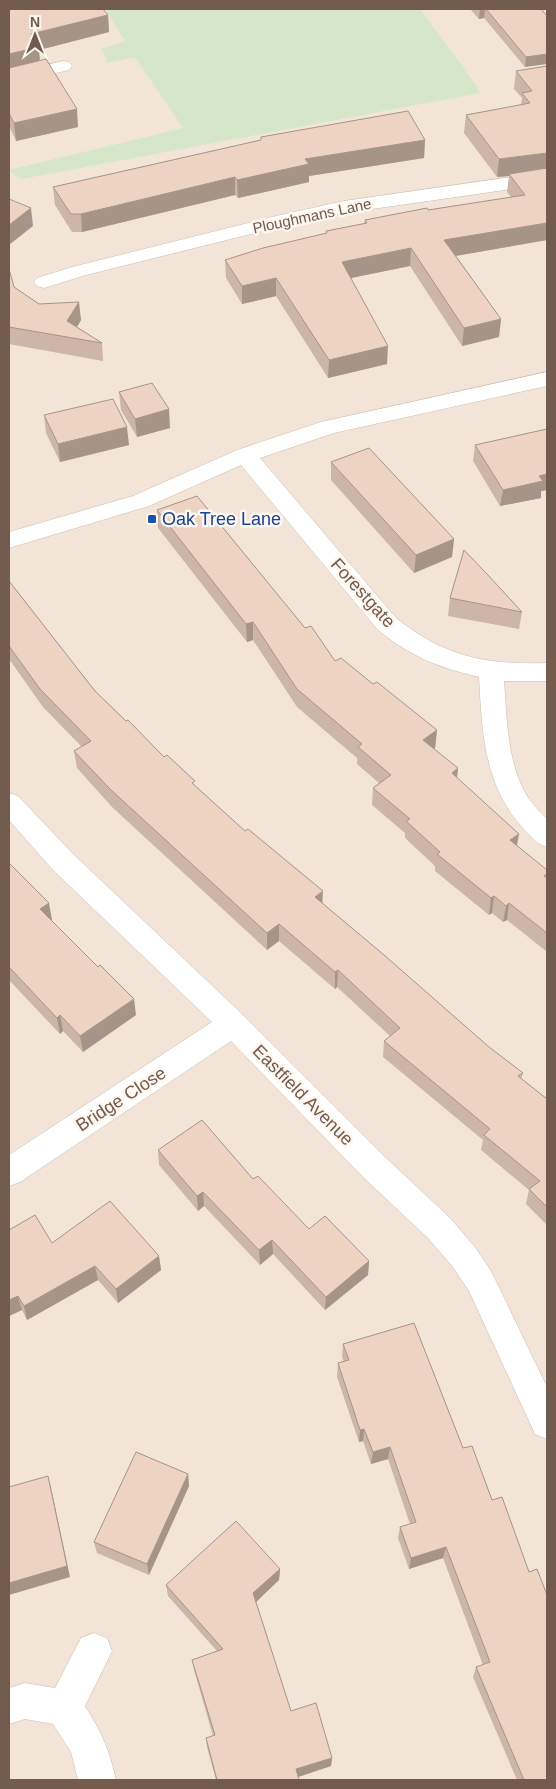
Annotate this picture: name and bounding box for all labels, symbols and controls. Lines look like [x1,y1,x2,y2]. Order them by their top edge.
north arrow [10,10,60,60]
text: N [30,14,40,30]
street label: Ploughmans Lane [251,195,373,236]
place label: Oak Tree Lane [162,509,281,529]
marker: Oak Tree Lane [146,513,158,525]
street label: Forestgate [327,554,399,632]
street label: Eastfield Avenue [249,1041,357,1149]
street label: Bridge Close [72,1063,170,1135]

